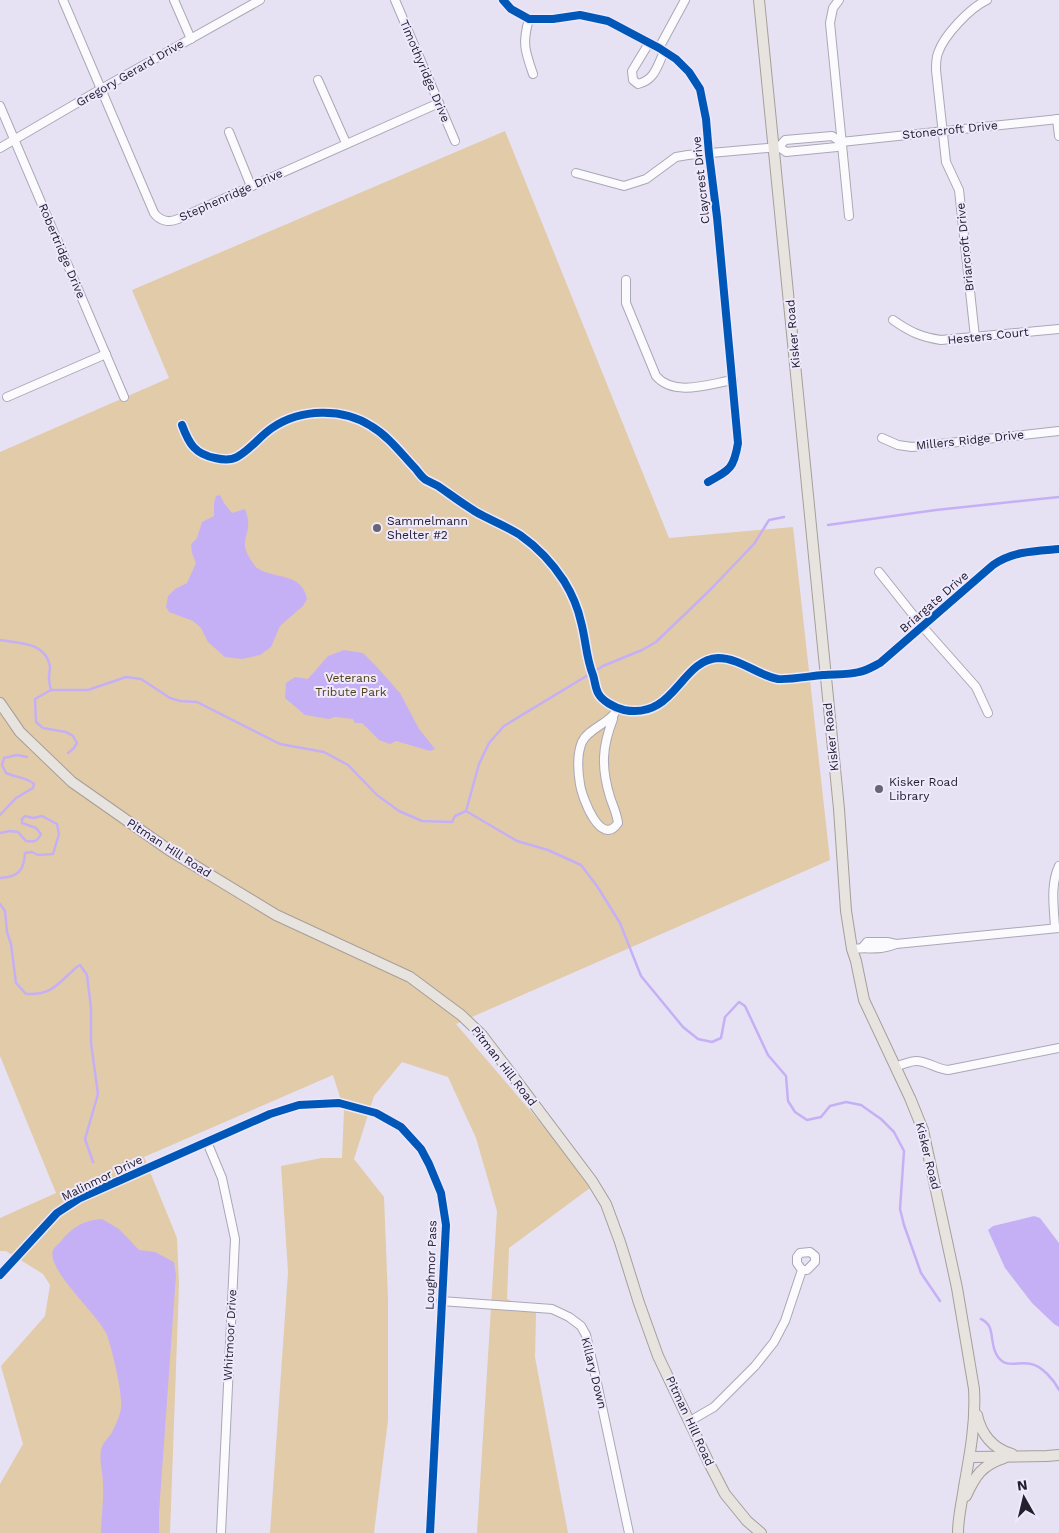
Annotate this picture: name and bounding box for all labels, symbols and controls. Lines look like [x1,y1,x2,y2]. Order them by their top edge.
street label: Timothyridge Drive [397,18,453,124]
street label: Gregory Gerard Drive [74,36,186,110]
street label: Stonecroft Drive [902,118,998,142]
street label: Claycrest Drive [689,135,713,225]
street label: Stephenridge Drive [177,166,285,224]
street label: Robertridge Drive [36,201,88,301]
street label: Briarcroft Drive [953,202,977,292]
street label: Kisker Road [783,299,803,369]
street label: Hesters Court [947,325,1029,347]
street label: Millers Ridge Drive [915,427,1025,453]
place label: Sammelmann Shelter #2 [387,514,468,542]
marker: Sammelmann Shelter #2 [371,522,383,534]
street label: Briargate Drive [897,568,971,636]
park label: Veterans Tribute Park [315,671,387,699]
street label: Kisker Road [820,702,842,772]
place label: Kisker Road Library [889,775,958,803]
marker: Kisker Road Library [873,783,885,795]
street label: Pitman Hill Road [124,816,214,880]
street label: Pitman Hill Road [468,1023,540,1109]
street label: Kisker Road [913,1121,943,1191]
street label: Malinmor Drive [59,1152,145,1204]
street label: Loughmor Pass [422,1220,440,1310]
street label: Whitmoor Drive [221,1289,239,1381]
street label: Killary Down [578,1336,610,1410]
street label: Pitman Hill Road [663,1374,717,1468]
north arrow [999,1473,1049,1523]
text: N [1016,1476,1028,1494]

